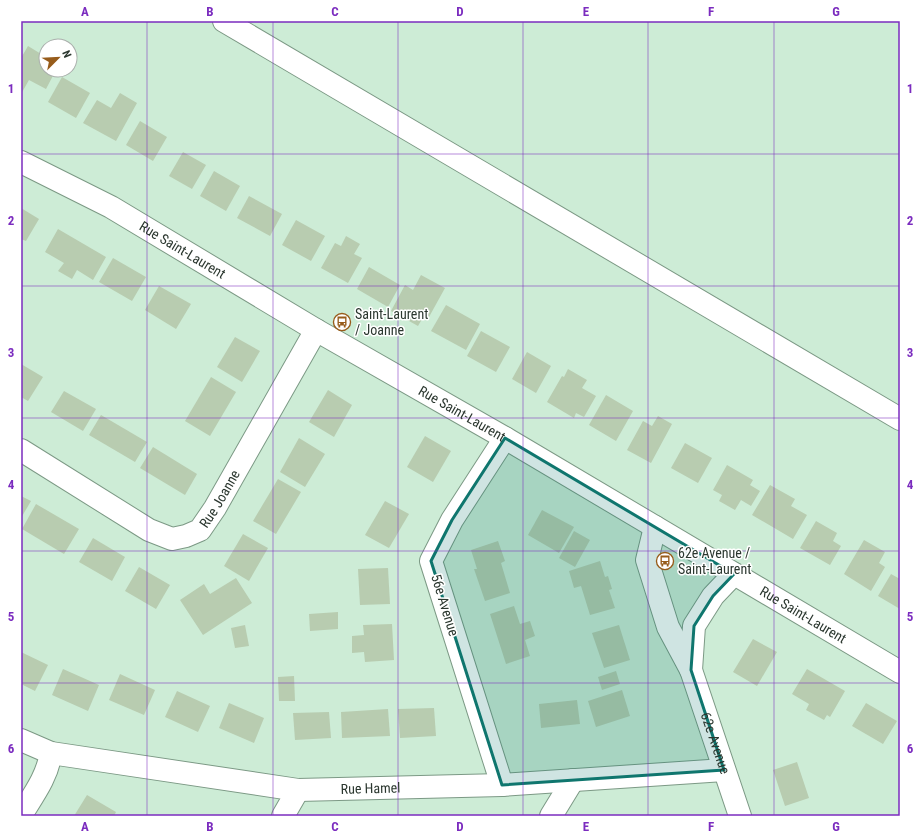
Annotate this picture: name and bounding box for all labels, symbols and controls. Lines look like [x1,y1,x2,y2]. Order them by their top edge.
text: A [81,4,89,19]
text: B [206,4,214,19]
text: C [331,4,339,19]
text: D [456,4,464,19]
text: E [583,4,590,19]
text: F [708,4,714,19]
text: G [832,4,840,19]
north arrow [38,38,78,78]
text: N [59,48,74,60]
text: 1 [8,81,14,96]
text: 1 [907,81,913,96]
text: 2 [8,213,15,228]
text: 2 [907,213,914,228]
street label: Rue Saint-Laurent [137,218,228,282]
place label: Saint-Laurent / Joanne [355,306,428,338]
bus stop icon: Saint-Laurent / Joanne [332,312,352,332]
text: 3 [8,345,14,360]
text: 3 [907,345,913,360]
street label: Rue Saint-Laurent [416,382,508,445]
street label: Rue Joanne [196,467,243,531]
text: 4 [8,477,15,492]
text: 4 [907,477,914,492]
place label: 62e Avenue / Saint-Laurent [678,545,751,577]
bus stop icon: 62e Avenue / Saint-Laurent [655,551,675,571]
street label: 56e Avenue [428,572,462,638]
street label: Rue Saint-Laurent [757,583,849,646]
text: 5 [8,609,15,624]
text: 5 [907,609,914,624]
street label: 62e Avenue [698,710,733,776]
text: 6 [8,741,15,756]
text: 6 [907,741,914,756]
street label: Rue Hamel [340,779,401,797]
text: A [81,819,89,834]
text: B [206,819,214,834]
text: C [331,819,339,834]
text: D [456,819,464,834]
text: E [583,819,590,834]
text: F [708,819,714,834]
text: G [832,819,840,834]

